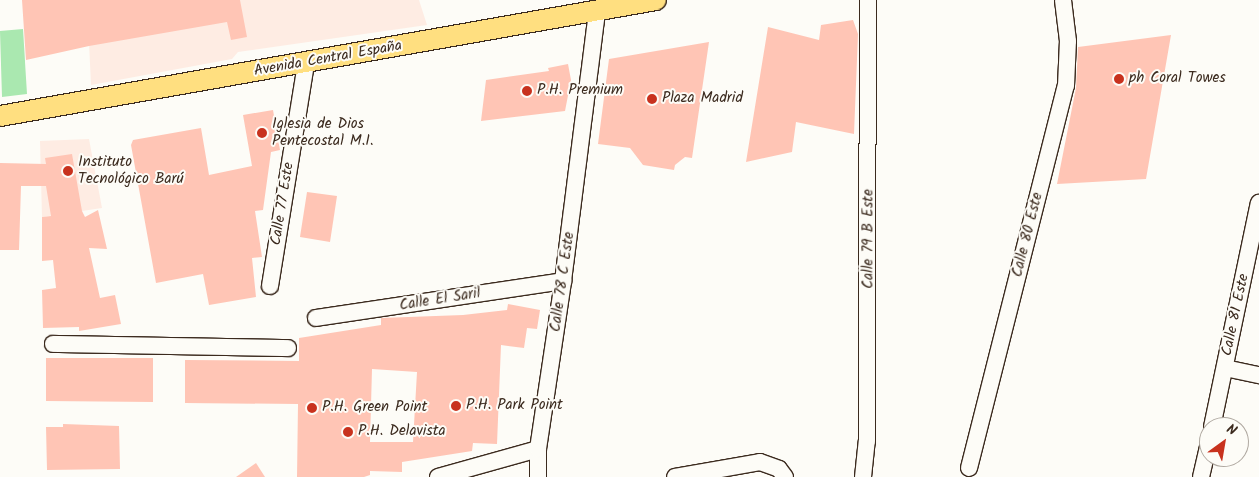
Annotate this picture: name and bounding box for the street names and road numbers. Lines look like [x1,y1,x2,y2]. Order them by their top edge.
street label: Avenida Central España [253,37,403,81]
street label: Calle 77 Este [268,161,298,247]
street label: Calle 79 B Este [860,189,878,289]
street label: Calle 80 Este [1009,191,1047,279]
street label: Calle 78 C Este [547,231,579,333]
street label: Calle 81 Este [1219,272,1253,358]
street label: Calle El Saril [398,285,482,315]

